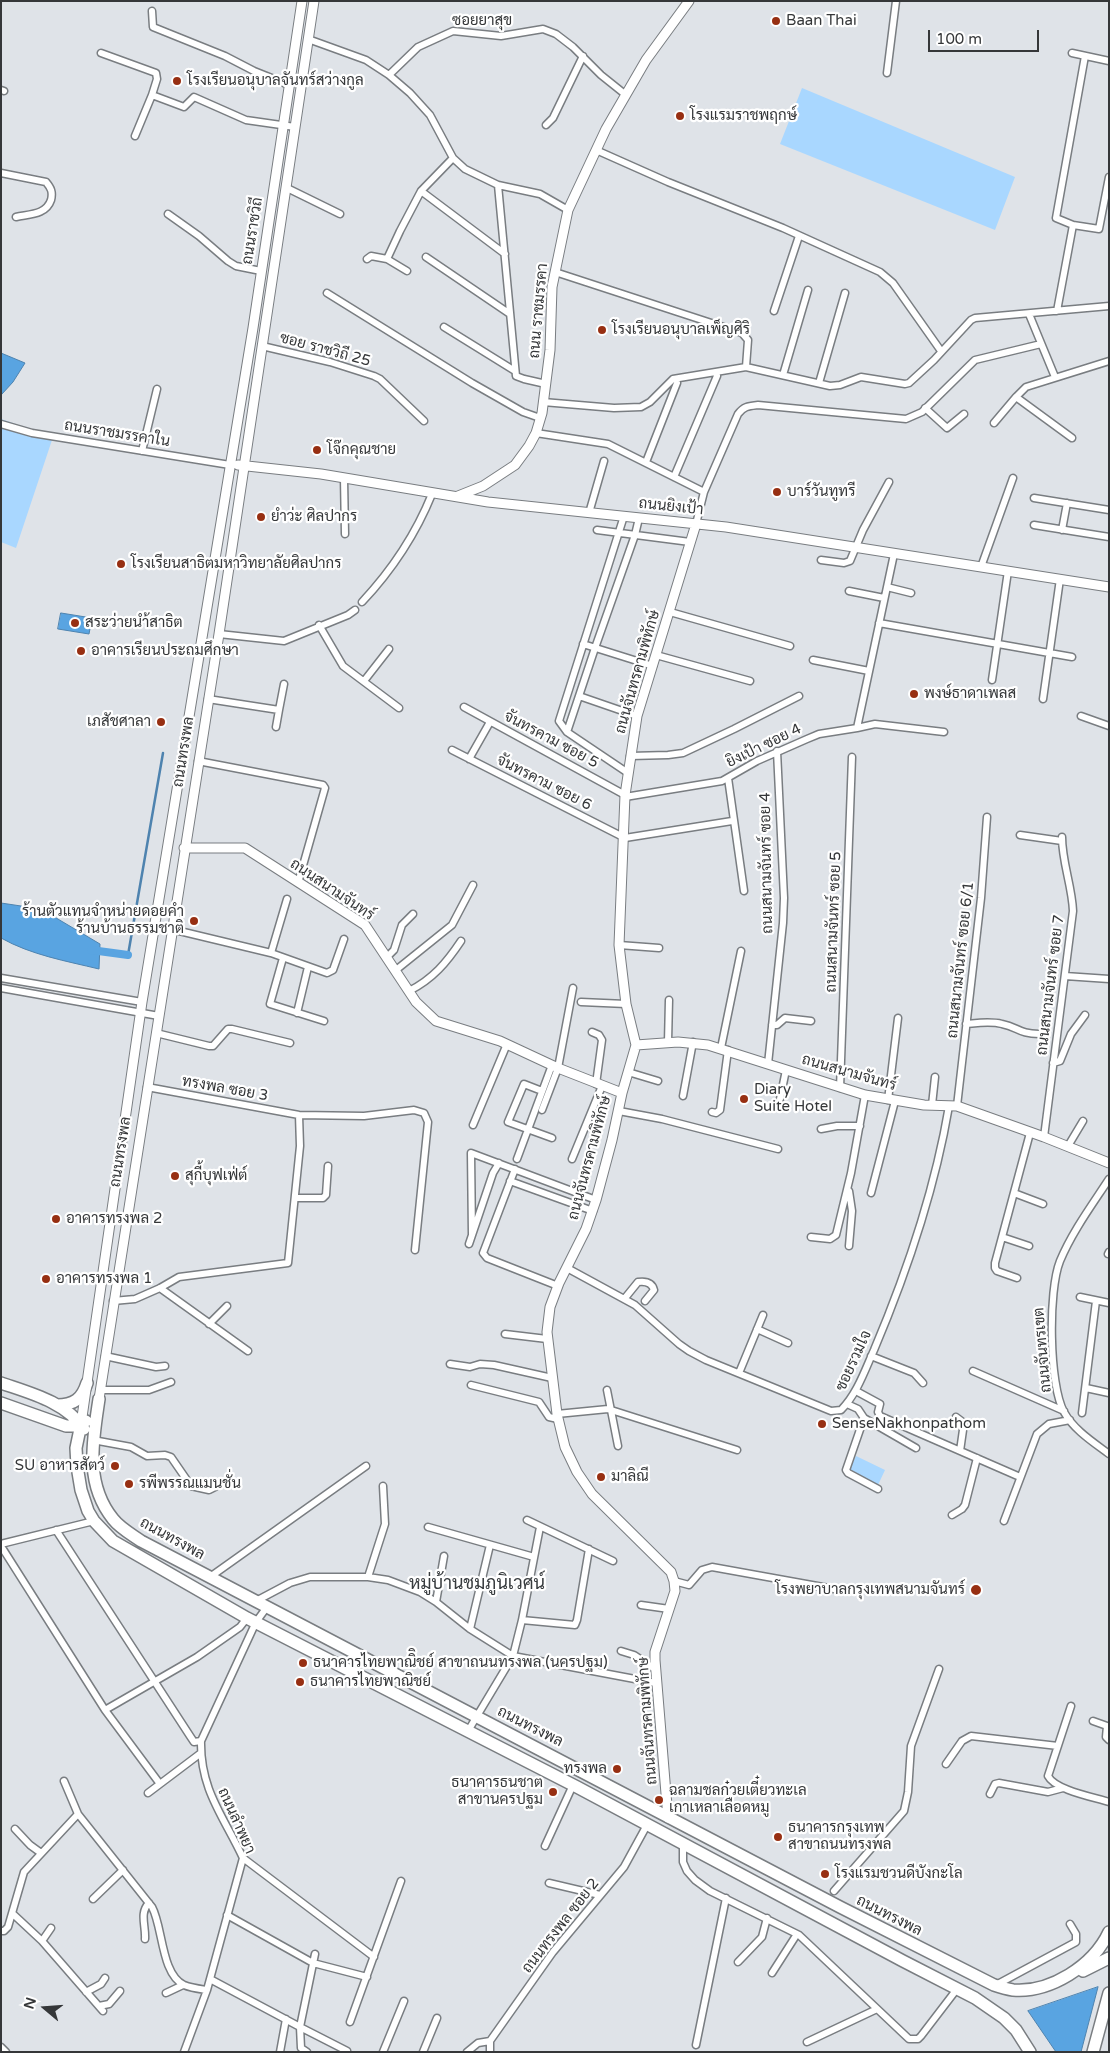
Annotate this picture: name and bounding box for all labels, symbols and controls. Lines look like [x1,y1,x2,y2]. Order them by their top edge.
street label: ซอยยาสุข [452,12,512,30]
place label: Baan Thai [786,12,857,30]
marker: Baan Thai [770,15,782,27]
scale bar [930,20,1041,52]
text: 100 m [936,30,982,48]
place label: โรงเรียนอนุบาลจันทร์สว่างกูล [187,72,364,90]
marker: โรงเรียนอนุบาลจันทร์สว่างกูล [171,75,183,87]
place label: โรงแรมราชพฤกษ์ [690,107,797,125]
marker: โรงแรมราชพฤกษ์ [674,110,686,122]
street label: ถนนราชวิถี [239,196,267,266]
street label: ถนน ราชมรรคา [526,263,552,359]
place label: โรงเรียนอนุบาลเพ็ญศิริ [612,321,750,339]
marker: โรงเรียนอนุบาลเพ็ญศิริ [596,324,608,336]
street label: ซอย ราชวิถี 25 [278,329,372,371]
street label: ถนนราชมรรคาใน [63,417,171,451]
place label: โจ๊กคุณชาย [327,441,396,459]
marker: โจ๊กคุณชาย [311,444,323,456]
place label: บาร์วันทูทรี [787,483,855,501]
marker: บาร์วันทูทรี [771,486,783,498]
street label: ถนนยิงเป้า [638,495,704,519]
place label: ยำว่ะ ศิลปากร [271,508,357,526]
marker: ยำว่ะ ศิลปากร [255,511,267,523]
place label: โรงเรียนสาธิตมหาวิทยาลัยศิลปากร [131,555,341,573]
marker: โรงเรียนสาธิตมหาวิทยาลัยศิลปากร [115,558,127,570]
street label: ถนนจันทรคามพิทักษ์ [612,608,664,736]
place label: สระว่ายนำ้สาธิต [85,614,183,632]
marker: สระว่ายนำ้สาธิต [69,617,81,629]
place label: อาคารเรียนประถมศึกษา [91,642,239,660]
marker: อาคารเรียนประถมศึกษา [75,645,87,657]
place label: พงษ์ธาดาเพลส [924,685,1016,703]
marker: พงษ์ธาดาเพลส [908,688,920,700]
street label: จันทรคาม ซอย 5 [501,708,601,772]
place label: เภสัชศาลา [87,713,151,731]
street label: ถนนทรงพล [170,715,198,789]
marker: เภสัชศาลา [155,716,167,728]
street label: ยิงเป้า ซอย 4 [724,720,804,772]
street label: จันทรคาม ซอย 6 [493,751,595,815]
street label: ถนนสนามจันทร์ ซอย 4 [757,792,777,934]
street label: ถนนสนามจันทร์ ซอย 5 [823,851,845,993]
street label: ถนนสนามจันทร์ [287,855,377,925]
street label: ถนนสนามจันทร์ ซอย 6/1 [944,881,978,1039]
place label: ร้านตัวแทนจำหน่ายดอยคำ ร้านบ้านธรรมชาติ [22,903,184,938]
street label: ถนนสนามจันทร์ ซอย 7 [1033,914,1069,1056]
marker: ร้านตัวแทนจำหน่ายดอยคำ ร้านบ้านธรรมชาติ [188,915,200,927]
street label: ถนนสนามจันทร์ [800,1051,898,1095]
street label: ทรงพล ซอย 3 [180,1073,270,1105]
place label: Diary Suite Hotel [754,1081,832,1116]
marker: Diary Suite Hotel [738,1093,750,1105]
street label: ถนนจันทรคามพิทักษ์ [565,1094,615,1222]
street label: ถนนทรงพล [107,1115,135,1189]
place label: สุกี้บุฟเฟ่ต์ [185,1167,247,1185]
marker: สุกี้บุฟเฟ่ต์ [169,1170,181,1182]
place label: อาคารทรงพล 2 [66,1210,162,1228]
marker: อาคารทรงพล 2 [50,1213,62,1225]
place label: อาคารทรงพล 1 [56,1270,152,1288]
marker: อาคารทรงพล 1 [40,1273,52,1285]
street label: ถนนจันทรเขต [1030,1307,1056,1393]
street label: ซอยรวมใจ [832,1328,876,1394]
place label: SenseNakhonpathom [832,1415,986,1433]
marker: SenseNakhonpathom [816,1418,828,1430]
place label: SU อาหารสัตว์ [15,1457,105,1475]
marker: SU อาหารสัตว์ [109,1460,121,1472]
place label: มาลิณี [611,1468,649,1486]
marker: มาลิณี [595,1471,607,1483]
place label: รพีพรรณแมนชั่น [139,1475,241,1493]
marker: รพีพรรณแมนชั่น [123,1478,135,1490]
street label: ถนนทรงพล [136,1514,208,1564]
district label: หมู่บ้านชมภูนิเวศน์ [409,1573,545,1595]
place label: โรงพยาบาลกรุงเทพสนามจันทร์ [775,1581,965,1599]
marker: โรงพยาบาลกรุงเทพสนามจันทร์ [969,1583,983,1597]
place label: ธนาคารไทยพาณิิชย์ สาขาถนนทรงพล (นครปฐม) [313,1654,608,1672]
marker: ธนาคารไทยพาณิิชย์ สาขาถนนทรงพล (นครปฐม) [297,1657,309,1669]
street label: ถนนจันทรคามพิทักษ์ [635,1657,661,1785]
place label: ธนาคารไทยพาณิชย์ [310,1673,431,1691]
marker: ธนาคารไทยพาณิชย์ [294,1676,306,1688]
street label: ถนนทรงพล [494,1703,566,1751]
place label: ทรงพล [564,1760,607,1778]
marker: ทรงพล [611,1763,623,1775]
place label: ธนาคารธนชาต สาขานครปฐม [451,1774,543,1809]
place label: ฉลามชลก๋วยเตี๋ยวทะเล เกาเหลาเลือดหมู [669,1782,807,1817]
street label: ถนนลำพยา [213,1785,259,1857]
marker: ธนาคารธนชาต สาขานครปฐม [547,1786,559,1798]
marker: ฉลามชลก๋วยเตี๋ยวทะเล เกาเหลาเลือดหมู [653,1794,665,1806]
place label: ธนาคารกรุงเทพ สาขาถนนทรงพล [788,1819,891,1854]
marker: ธนาคารกรุงเทพ สาขาถนนทรงพล [772,1831,784,1843]
place label: โรงแรมชวนดีบังกะโล [835,1865,963,1883]
marker: โรงแรมชวนดีบังกะโล [819,1868,831,1880]
street label: ถนนทรงพล ซอย 2 [518,1875,604,1977]
street label: ถนนทรงพล [853,1892,925,1940]
north arrow [20,1983,70,2033]
text: N [20,1995,40,2011]

